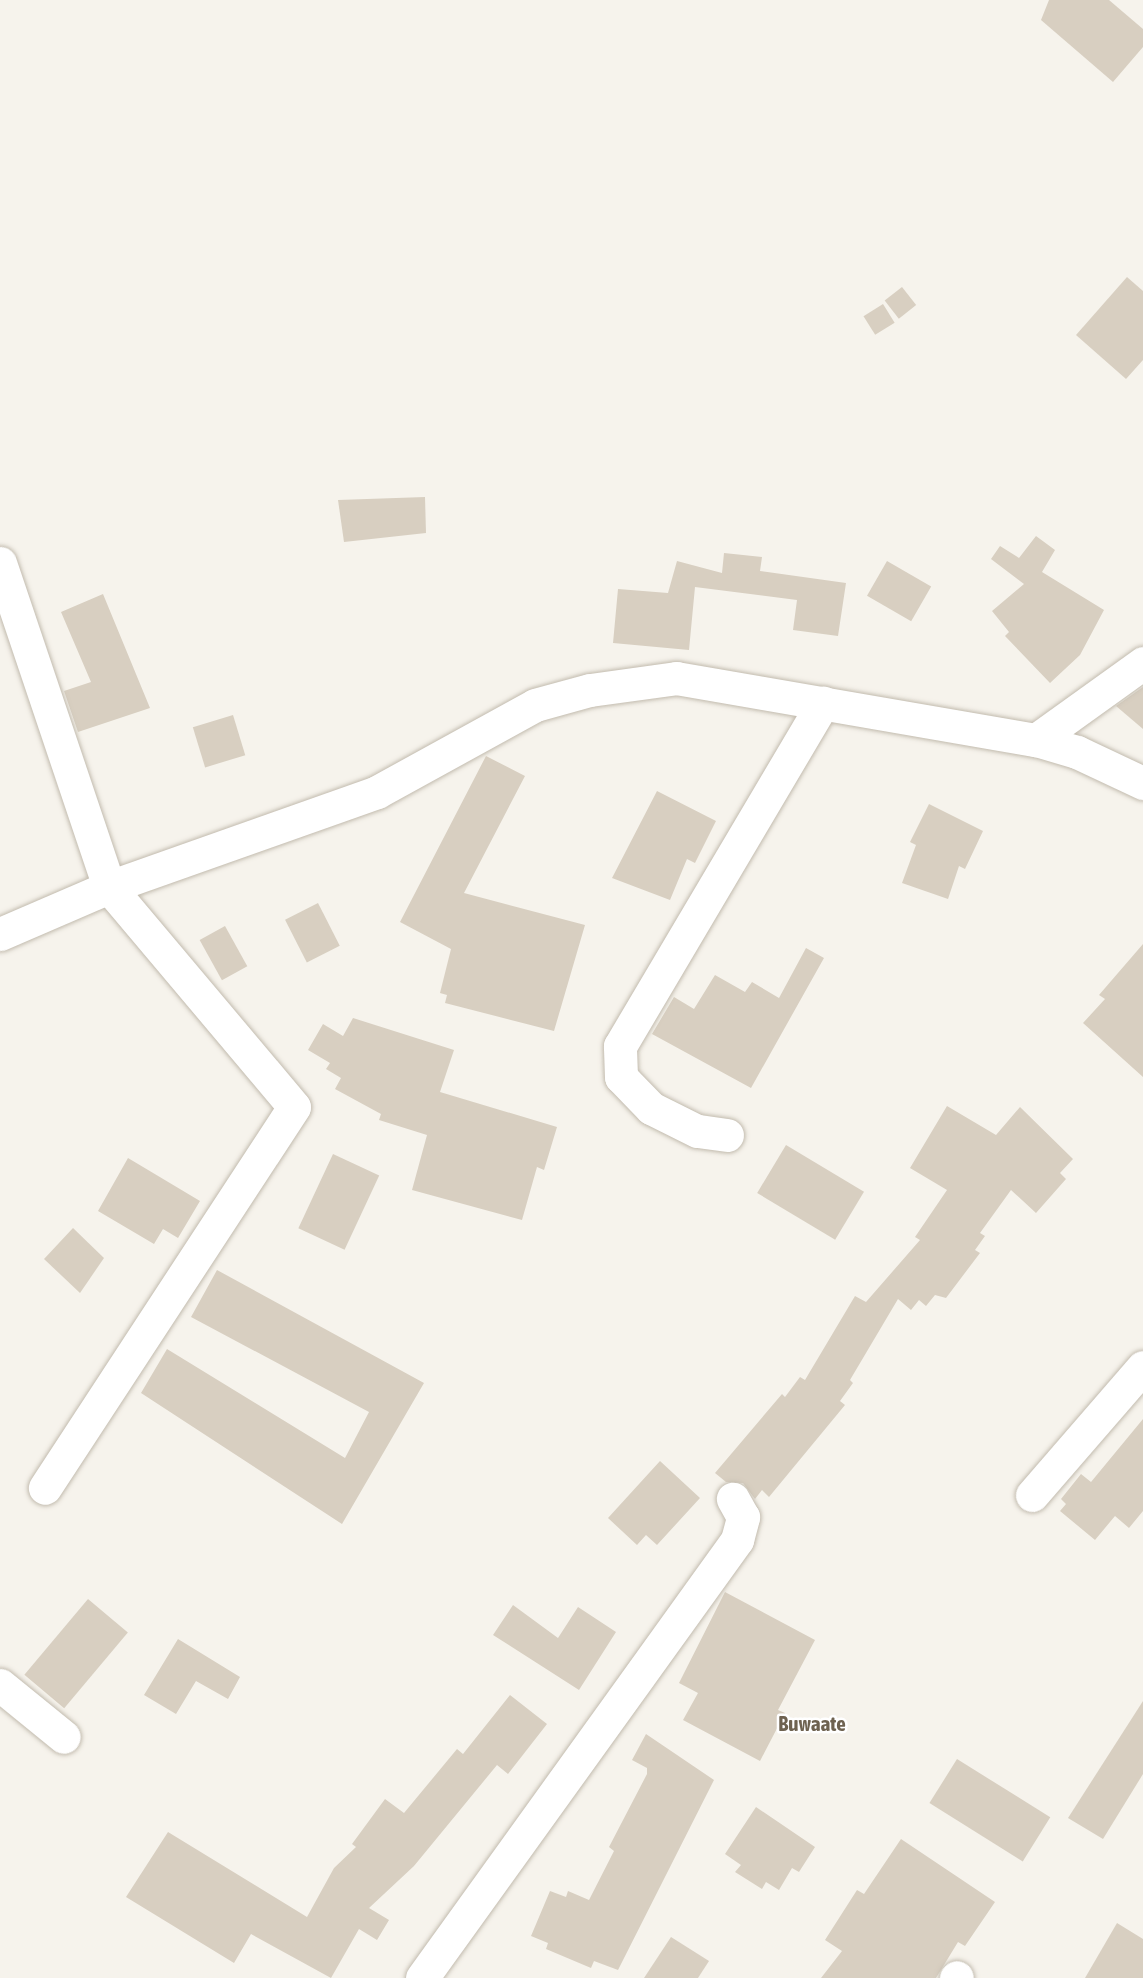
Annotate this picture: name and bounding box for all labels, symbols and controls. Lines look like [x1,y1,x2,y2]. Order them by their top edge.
district label: Buwaate [778,1710,846,1736]

